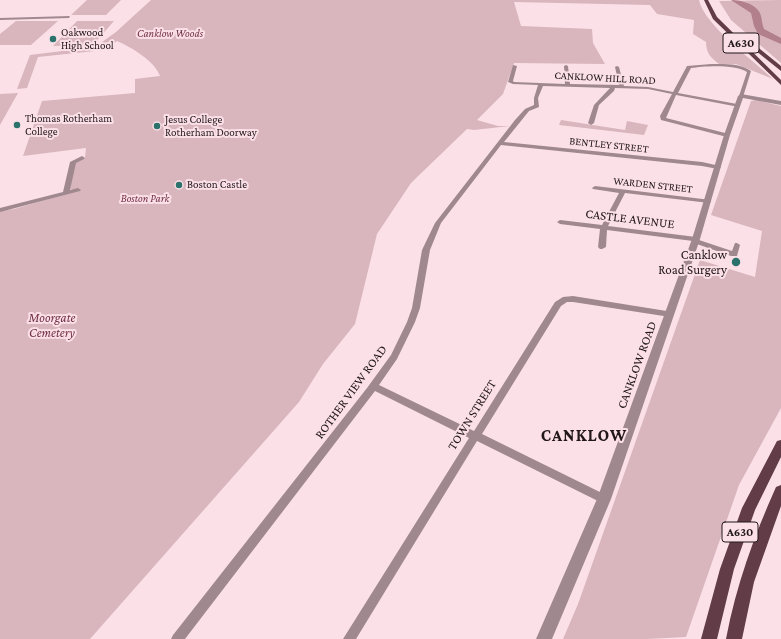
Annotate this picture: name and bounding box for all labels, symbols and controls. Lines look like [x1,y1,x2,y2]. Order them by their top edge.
place label: Oakwood High School [61,26,114,52]
park label: Canklow Woods [137,27,203,41]
road number: A630 [723,33,759,53]
marker: Oakwood High School [48,34,58,44]
street label: CANKLOW HILL ROAD [554,69,656,87]
place label: Thomas Rotherham College [25,112,112,138]
place label: Jesus College Rotherham Doorway [165,113,257,139]
marker: Thomas Rotherham College [12,120,22,130]
marker: Jesus College Rotherham Doorway [152,121,162,131]
street label: BENTLEY STREET [569,134,649,156]
street label: WARDEN STREET [613,174,693,196]
place label: Boston Castle [187,178,247,192]
marker: Boston Castle [174,180,184,190]
park label: Boston Park [121,192,169,206]
street label: CASTLE AVENUE [585,206,675,232]
place label: Canklow Road Surgery [658,247,727,278]
marker: Canklow Road Surgery [730,256,742,268]
park label: Moorgate Cemetery [29,310,75,341]
street label: CANKLOW ROAD [614,319,660,411]
street label: ROTHER VIEW ROAD [312,342,390,442]
street label: TOWN STREET [444,377,500,453]
district label: CANKLOW [541,426,627,446]
road number: A630 [722,522,758,542]

